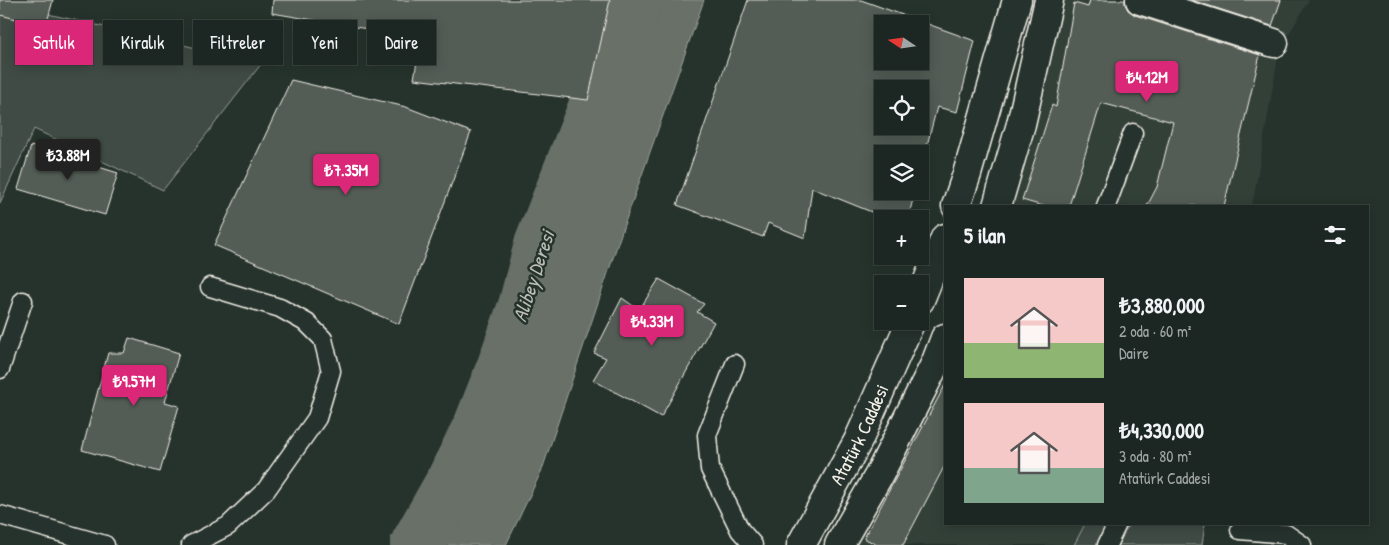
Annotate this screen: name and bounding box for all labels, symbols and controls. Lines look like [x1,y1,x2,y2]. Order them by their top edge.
north arrow [874,15,929,70]
map controls [874,15,929,330]
chip: Satılık [15,20,93,65]
chip: Kiralık [103,20,183,65]
chip: Filtreler [193,20,283,65]
chip: Yeni [293,20,357,65]
chip: Daire [367,20,436,65]
pin: ₺4.12M [1106,61,1188,103]
text: ₺4.12M [1126,66,1168,88]
button: locate [874,80,929,135]
pin: ₺3.88M [27,138,109,181]
text: ₺3.88M [46,144,90,166]
button: layers [874,145,929,200]
pin: ₺7.35M [305,154,387,196]
text: ₺7.35M [324,159,368,181]
button: + [874,210,929,265]
text: 5 ilan [964,221,1006,250]
icon: filters [1321,221,1349,249]
water label: Alibey Deresi [506,225,562,325]
button: − [874,275,929,330]
text: ₺3,880,000 [1119,291,1205,320]
icon: home [1004,298,1064,358]
pin: ₺4.33M [611,304,693,347]
text: ₺4.33M [631,310,673,332]
text: 2 oda · 60 m² [1119,320,1191,342]
text: Daire [1119,342,1149,364]
pin: ₺9.57M [93,364,175,407]
text: ₺9.57M [113,370,155,392]
street label: Atatürk Caddesi [824,380,894,489]
text: ₺4,330,000 [1119,416,1204,445]
icon: home [1004,423,1064,483]
text: 3 oda · 80 m² [1119,445,1192,467]
text: Atatürk Caddesi [1119,467,1211,489]

